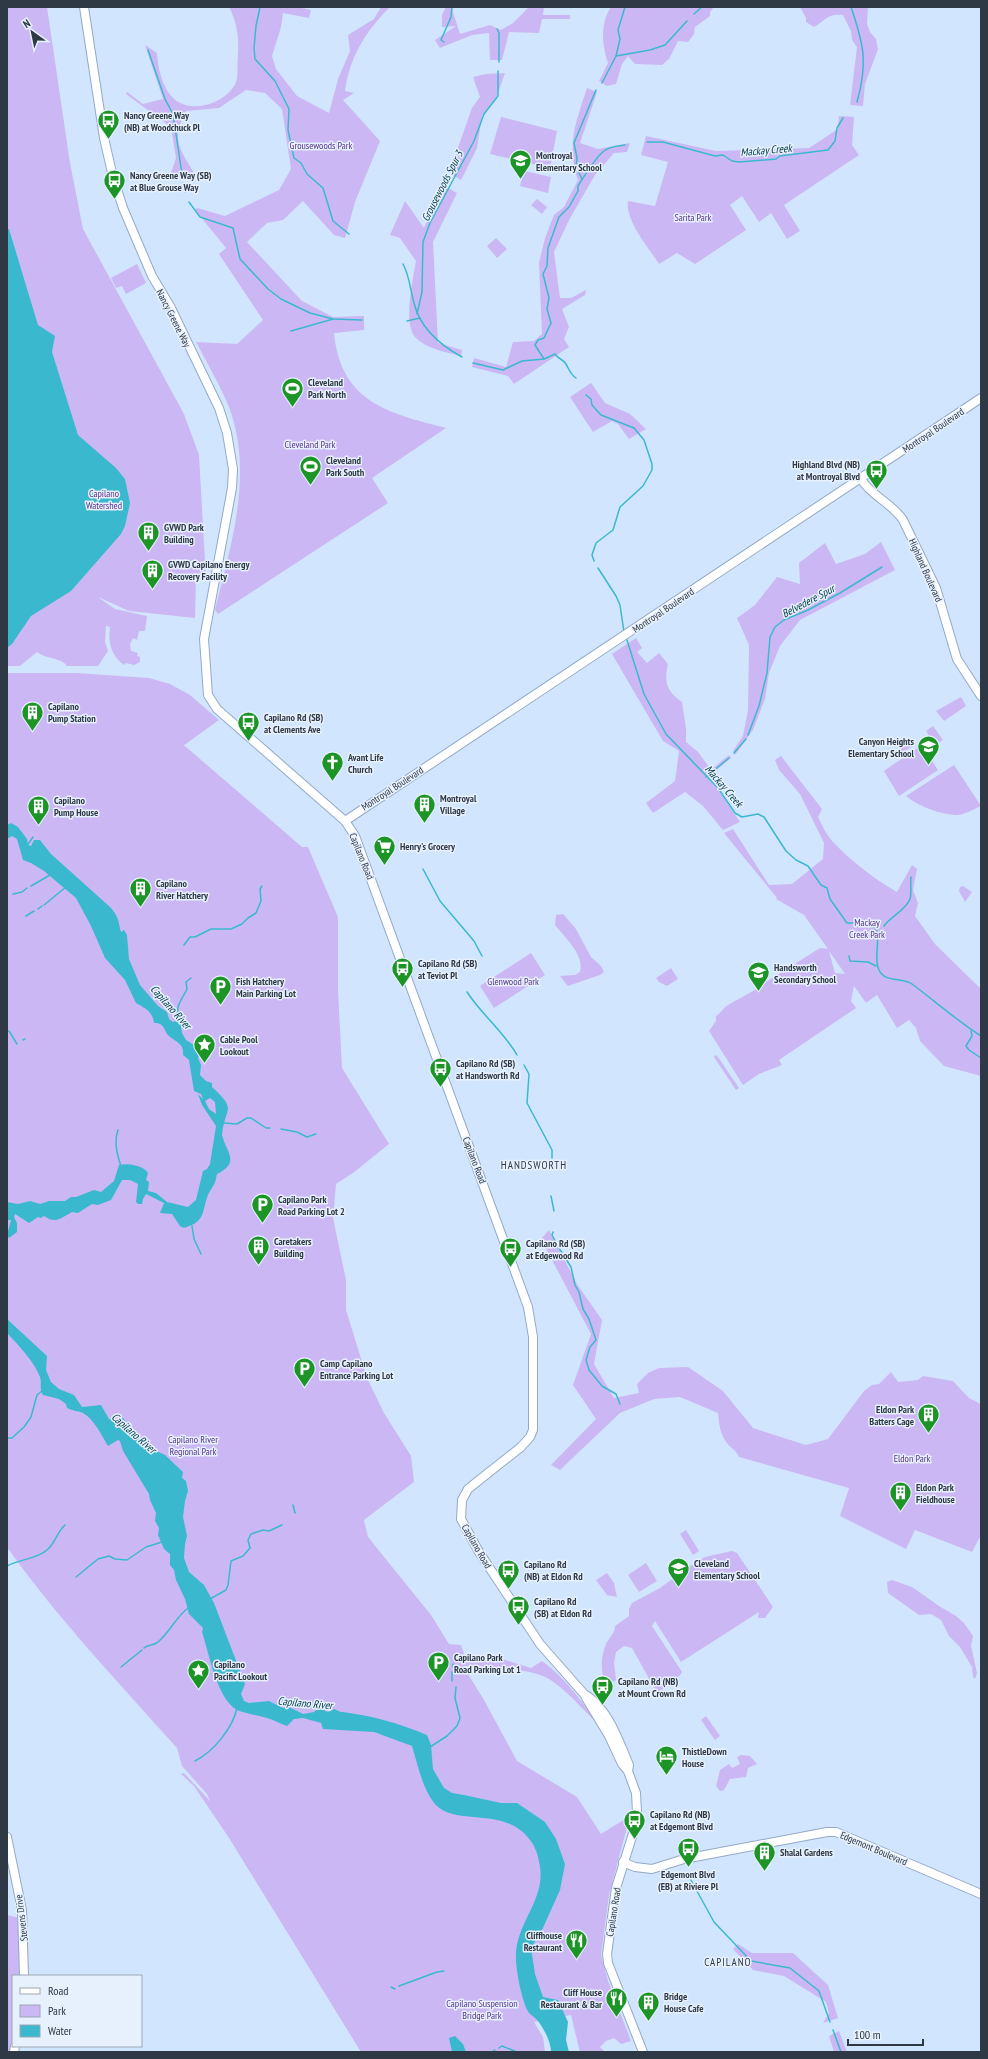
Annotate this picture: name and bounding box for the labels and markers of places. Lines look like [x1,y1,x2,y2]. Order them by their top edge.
bus stop icon: Nancy Greene Way (NB) at Woodchuck Pl [96,108,122,141]
place label: Nancy Greene Way (NB) at Woodchuck Pl [124,109,200,134]
school or university icon: Montroyal Elementary School [507,148,533,181]
place label: Montroyal Elementary School [536,149,602,174]
bus stop icon: Nancy Greene Way (SB) at Blue Grouse Way [101,168,127,201]
place label: Nancy Greene Way (SB) at Blue Grouse Way [130,169,212,194]
sports icon: Cleveland Park North [280,375,306,408]
place label: Cleveland Park North [308,376,346,401]
sports icon: Cleveland Park South [298,453,324,486]
place label: Cleveland Park South [326,454,365,479]
bus stop icon: Highland Blvd (NB) at Montroyal Blvd [863,457,889,490]
place label: Highland Blvd (NB) at Montroyal Blvd [792,458,861,483]
building icon: GVWD Park Building [136,520,162,553]
place label: GVWD Park Building [164,521,205,546]
building icon: GVWD Capilano Energy Recovery Facility [139,557,165,590]
place label: GVWD Capilano Energy Recovery Facility [168,558,250,583]
building icon: Capilano Pump Station [19,699,45,732]
place label: Capilano Pump Station [48,700,96,725]
bus stop icon: Capilano Rd (SB) at Clements Ave [236,710,262,743]
place label: Capilano Rd (SB) at Clements Ave [264,711,323,736]
school or university icon: Canyon Heights Elementary School [916,734,942,767]
place label: Canyon Heights Elementary School [848,735,915,760]
church icon: Avant Life Church [319,750,345,783]
place label: Avant Life Church [347,751,384,776]
building icon: Montroyal Village [411,791,437,824]
place label: Montroyal Village [439,792,477,817]
building icon: Capilano Pump House [25,793,51,826]
place label: Capilano Pump House [54,794,98,819]
supermarket icon: Henry's Grocery [371,833,397,866]
place label: Henry's Grocery [400,840,456,853]
building icon: Capilano River Hatchery [127,876,153,909]
place label: Capilano River Hatchery [156,877,209,902]
bus stop icon: Capilano Rd (SB) at Teviot Pl [390,956,416,989]
place label: Capilano Rd (SB) at Teviot Pl [418,957,477,982]
school or university icon: Handsworth Secondary School [746,960,772,993]
place label: Handsworth Secondary School [774,961,837,986]
parking icon: Fish Hatchery Main Parking Lot [208,974,234,1007]
place label: Fish Hatchery Main Parking Lot [236,975,296,1000]
place icon: Cable Pool Lookout [192,1032,218,1065]
place label: Cable Pool Lookout [220,1033,258,1058]
bus stop icon: Capilano Rd (SB) at Handsworth Rd [428,1056,454,1089]
place label: Capilano Rd (SB) at Handsworth Rd [456,1057,520,1082]
parking icon: Capilano Park Road Parking Lot 2 [250,1192,276,1225]
place label: Capilano Park Road Parking Lot 2 [278,1193,345,1218]
building icon: Caretakers Building [246,1234,272,1267]
place label: Caretakers Building [274,1235,312,1260]
bus stop icon: Capilano Rd (SB) at Edgewood Rd [498,1236,524,1269]
place label: Capilano Rd (SB) at Edgewood Rd [526,1237,585,1262]
parking icon: Camp Capilano Entrance Parking Lot [292,1356,318,1389]
place label: Camp Capilano Entrance Parking Lot [320,1357,393,1382]
building icon: Eldon Park Batters Cage [916,1402,942,1435]
place label: Eldon Park Batters Cage [869,1403,915,1428]
building icon: Eldon Park Fieldhouse [888,1480,914,1513]
place label: Eldon Park Fieldhouse [916,1481,955,1506]
school or university icon: Cleveland Elementary School [665,1556,691,1589]
bus stop icon: Capilano Rd (NB) at Eldon Rd [496,1557,522,1590]
place label: Cleveland Elementary School [694,1557,760,1582]
place label: Capilano Rd (NB) at Eldon Rd [524,1558,583,1583]
bus stop icon: Capilano Rd (SB) at Eldon Rd [505,1594,531,1627]
place label: Capilano Rd (SB) at Eldon Rd [534,1595,592,1620]
parking icon: Capilano Park Road Parking Lot 1 [425,1650,451,1683]
place label: Capilano Park Road Parking Lot 1 [454,1651,521,1676]
place icon: Capilano Pacific Lookout [185,1657,211,1690]
place label: Capilano Pacific Lookout [214,1658,267,1683]
bus stop icon: Capilano Rd (NB) at Mount Crown Rd [590,1674,616,1707]
place label: Capilano Rd (NB) at Mount Crown Rd [618,1675,686,1700]
hotel icon: ThistleDown House [653,1744,679,1777]
place label: ThistleDown House [682,1745,727,1770]
bus stop icon: Capilano Rd (NB) at Edgemont Blvd [621,1807,647,1840]
place label: Capilano Rd (NB) at Edgemont Blvd [650,1808,713,1833]
bus stop icon: Edgemont Blvd (EB) at Riviere Pl [675,1835,701,1868]
building icon: Shalal Gardens [751,1839,777,1872]
place label: Shalal Gardens [780,1846,833,1859]
place label: Edgemont Blvd (EB) at Riviere Pl [658,1868,719,1893]
restaurant icon: Cliffhouse Restaurant [564,1928,590,1961]
place label: Cliffhouse Restaurant [524,1929,562,1954]
restaurant icon: Cliff House Restaurant & Bar [604,1985,630,2018]
place label: Cliff House Restaurant & Bar [541,1986,602,2011]
building icon: Bridge House Cafe [635,1989,661,2022]
place label: Bridge House Cafe [664,1990,704,2015]

